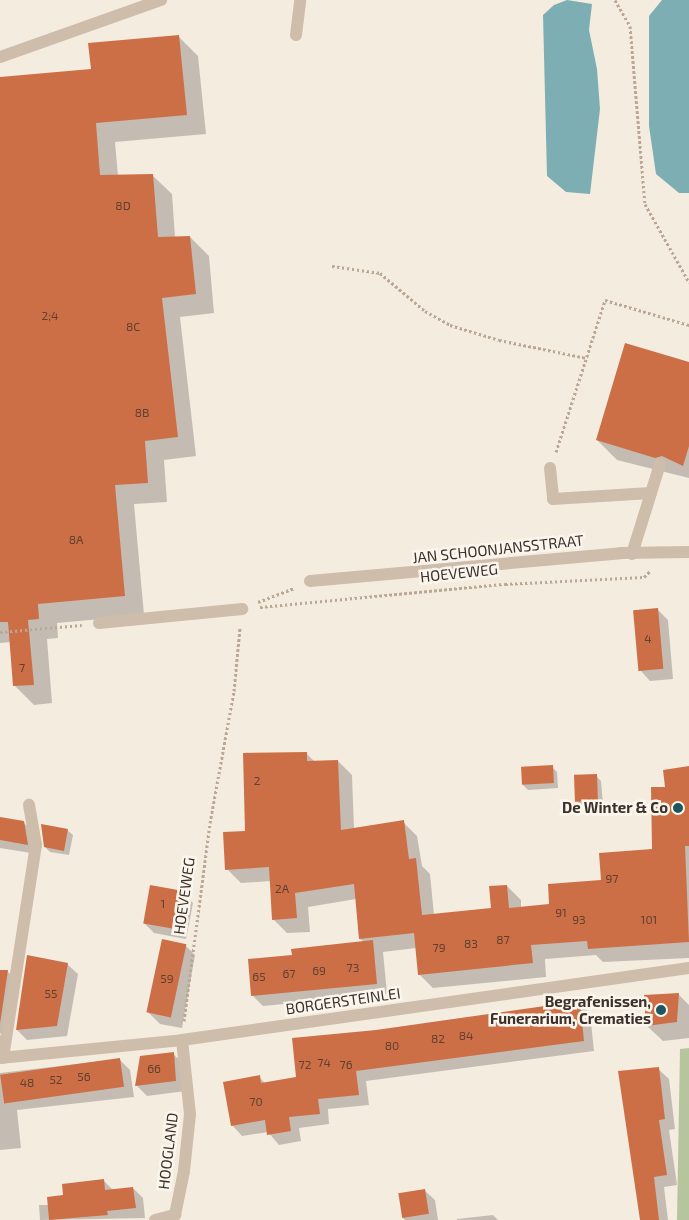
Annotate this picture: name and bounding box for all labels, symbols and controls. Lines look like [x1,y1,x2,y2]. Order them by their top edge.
house number: 8D [115,199,131,213]
house number: 2;4 [42,309,58,323]
house number: 8C [126,320,140,334]
house number: 8B [135,406,149,420]
street label: JAN SCHOONJANSSTRAAT [411,531,585,567]
house number: 8A [69,533,83,547]
street label: HOEVEWEG [419,560,499,586]
house number: 4 [644,632,652,646]
house number: 7 [19,661,25,675]
house number: 2 [254,774,260,788]
place label: De Winter & Co [562,799,668,817]
marker: De Winter & Co [672,802,684,814]
street label: HOEVEWEG [170,856,198,936]
house number: 97 [605,872,619,886]
house number: 2A [275,882,289,896]
house number: 1 [161,897,165,911]
house number: 91 [555,906,567,920]
house number: 93 [572,913,586,927]
house number: 101 [641,913,657,927]
house number: 87 [496,933,510,947]
house number: 83 [464,937,478,951]
house number: 79 [432,941,446,955]
house number: 73 [347,961,359,975]
house number: 69 [312,964,326,978]
house number: 67 [282,967,296,981]
house number: 65 [252,970,266,984]
house number: 59 [160,972,174,986]
street label: BORGERSTEINLEI [284,984,402,1018]
house number: 55 [45,987,57,1001]
place label: Begrafenissen, Funerarium, Crematies [490,992,651,1027]
marker: Begrafenissen, Funerarium, Crematies [655,1004,667,1016]
house number: 84 [459,1029,473,1043]
house number: 82 [431,1032,445,1046]
house number: 80 [385,1039,399,1053]
house number: 74 [317,1056,331,1070]
house number: 72 [299,1058,311,1072]
house number: 76 [339,1058,353,1072]
house number: 66 [147,1062,161,1076]
house number: 56 [77,1070,91,1084]
house number: 52 [49,1073,63,1087]
house number: 48 [20,1076,34,1090]
house number: 70 [249,1095,263,1109]
street label: HOOGLAND [154,1112,182,1190]

